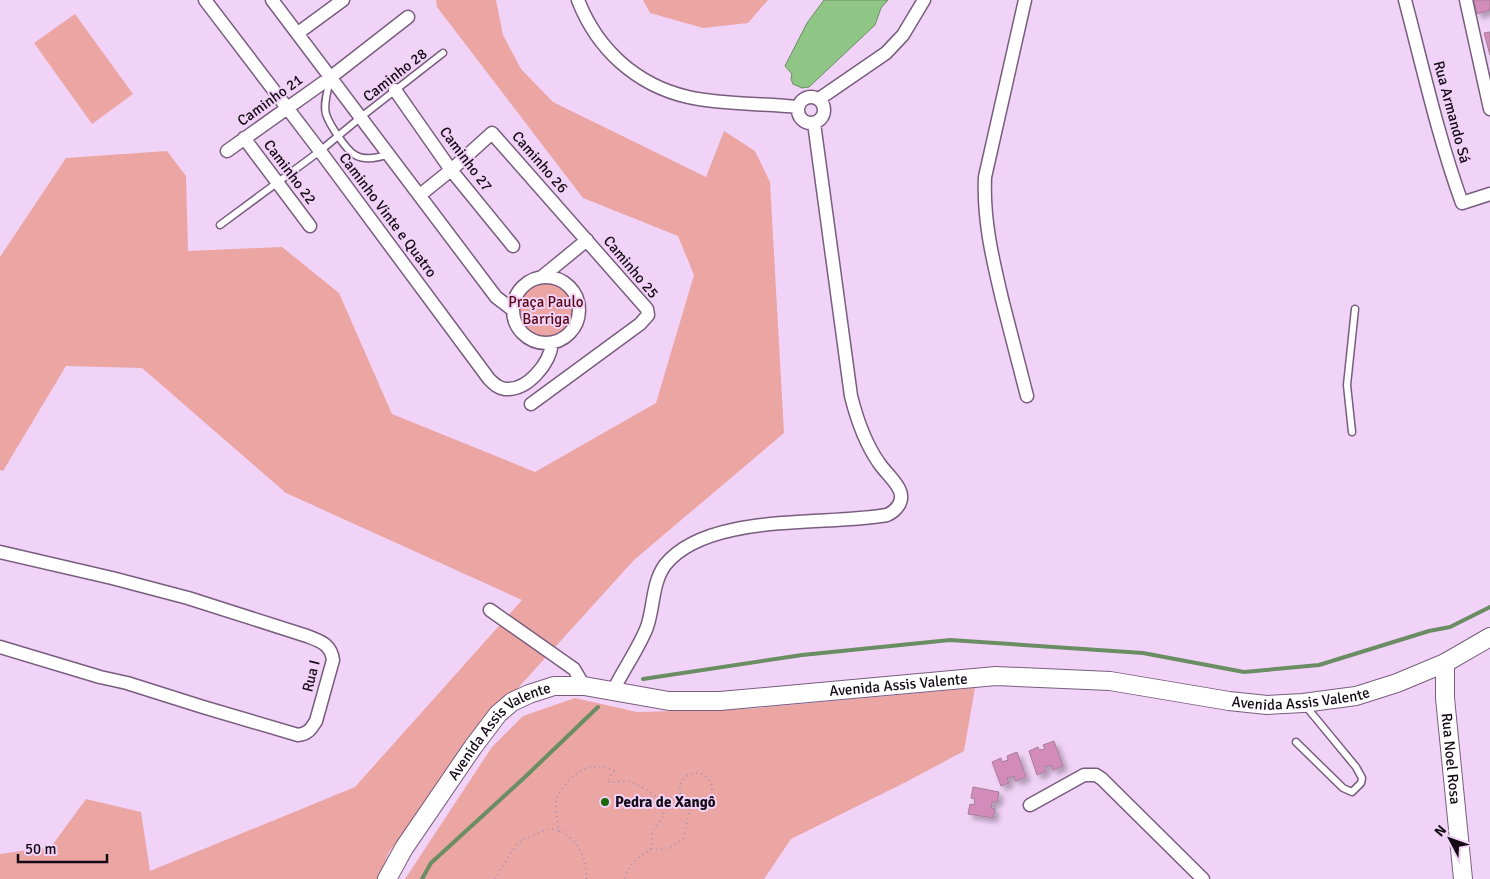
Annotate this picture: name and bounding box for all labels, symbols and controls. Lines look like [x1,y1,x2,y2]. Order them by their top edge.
street label: Caminho 28 [359,44,431,106]
street label: Rua Armando Sá [1430,59,1474,165]
street label: Caminho 21 [234,70,306,130]
street label: Caminho 27 [436,123,496,195]
street label: Caminho 26 [508,127,572,197]
street label: Caminho 22 [260,136,320,208]
street label: Caminho Vinte e Quatro [335,149,441,281]
street label: Caminho 25 [600,232,662,302]
park label: Praça Paulo Barriga [508,293,584,328]
street label: Rua I [298,658,324,694]
street label: Avenida Assis Valente [828,670,968,700]
street label: Avenida Assis Valente [444,679,553,784]
street label: Avenida Assis Valente [1231,683,1372,714]
street label: Rua Noel Rosa [1438,712,1465,805]
place label: Pedra de Xangô [615,793,716,811]
marker: Pedra de Xangô [599,796,611,808]
north arrow [1425,814,1475,864]
text: N [1431,822,1450,840]
scale bar [18,832,106,864]
text: 50 m [25,840,56,858]

